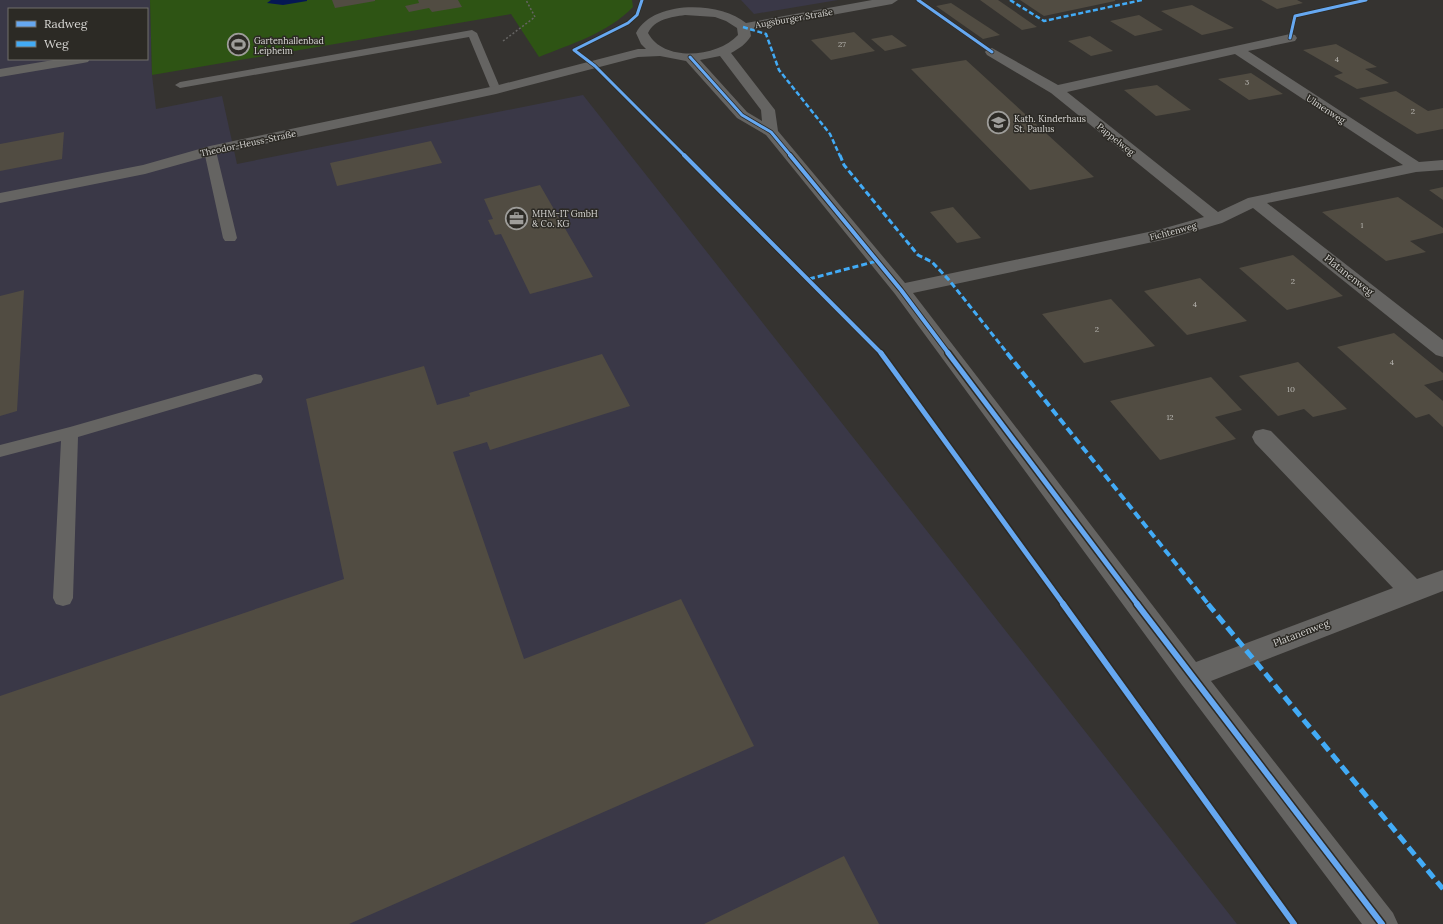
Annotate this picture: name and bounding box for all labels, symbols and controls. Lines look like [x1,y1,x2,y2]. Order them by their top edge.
street label: Augsburger Straße [753,6,834,30]
legend [8,8,148,60]
text: Radweg [44,16,88,31]
sports icon: Gartenhallenbad Leipheim [226,32,252,58]
place label: Gartenhallenbad Leipheim [254,35,324,56]
text: Weg [44,36,69,51]
house number: 27 [838,39,846,49]
house number: 4 [1335,54,1340,64]
house number: 3 [1245,77,1250,87]
street label: Ulmenweg [1304,92,1348,126]
house number: 2 [1411,106,1415,116]
school or university icon: Kath. Kinderhaus St. Paulus [986,110,1012,136]
place label: Kath. Kinderhaus St. Paulus [1014,113,1086,134]
street label: Pappelweg [1095,121,1138,158]
street label: Theodor-Heuss-Straße [199,127,297,159]
office icon: MHM-IT GmbH & Co. KG [504,205,530,231]
place label: MHM-IT GmbH & Co. KG [532,208,598,229]
street label: Fichtenweg [1148,219,1199,243]
house number: 1 [1361,220,1364,230]
street label: Platanenweg [1322,252,1377,299]
house number: 2 [1291,276,1295,286]
house number: 4 [1193,299,1198,309]
house number: 2 [1095,324,1099,334]
house number: 4 [1390,357,1395,367]
house number: 10 [1287,384,1295,394]
house number: 12 [1166,412,1174,422]
street label: Platanenweg [1271,616,1331,650]

